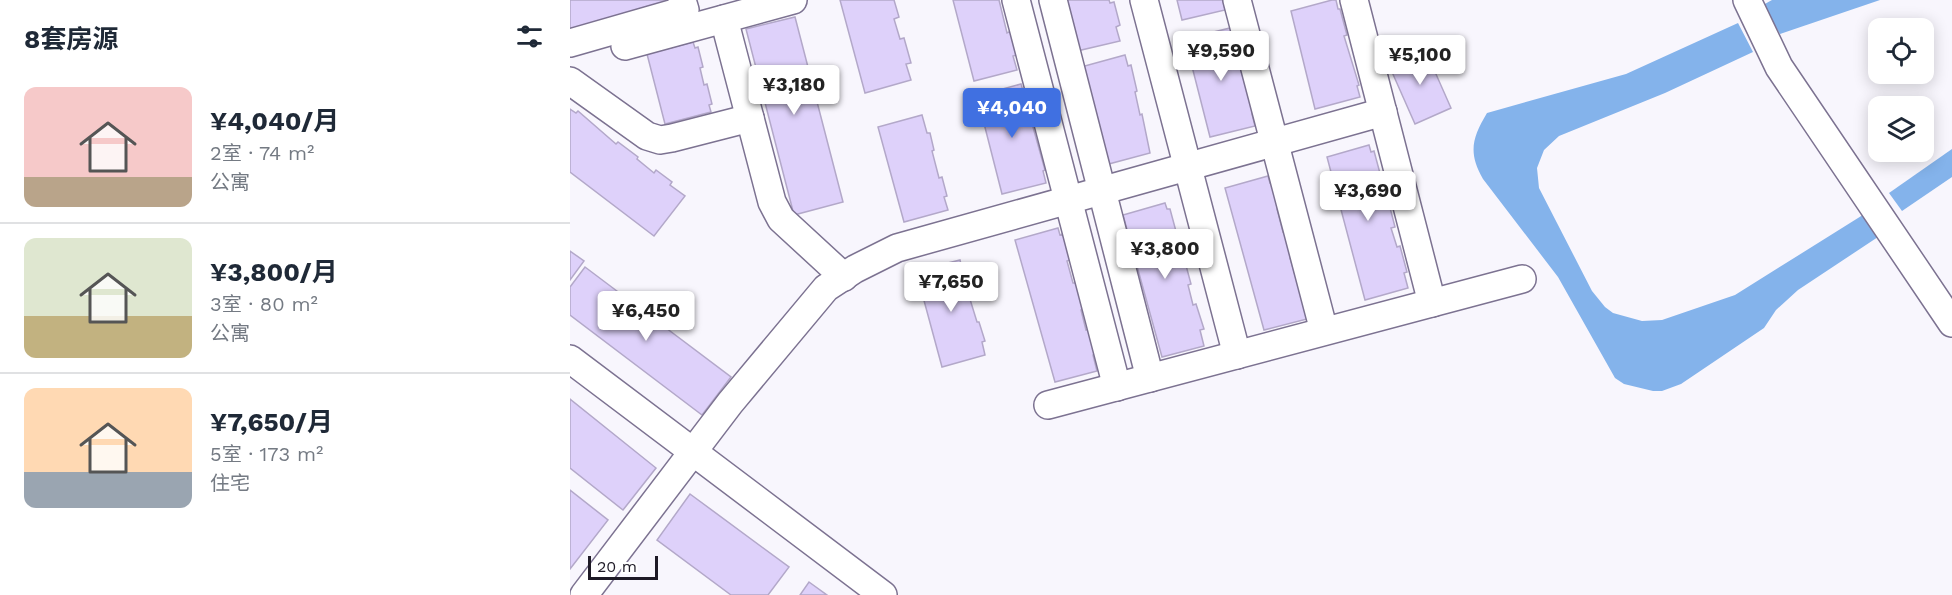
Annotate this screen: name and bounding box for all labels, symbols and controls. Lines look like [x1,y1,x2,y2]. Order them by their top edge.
map controls [1868,18,1934,162]
button: locate [1868,18,1934,84]
icon: filters [513,20,546,53]
text: 8套房源 [24,24,118,54]
pin: ¥9,590 [1172,31,1270,82]
pin: ¥5,100 [1371,35,1469,86]
text: ¥9,590 [1187,38,1255,62]
text: ¥5,100 [1388,42,1452,66]
pin: ¥3,180 [745,65,843,116]
text: ¥3,180 [763,72,826,96]
pin: ¥4,040 [963,88,1061,139]
text: ¥4,040 [977,95,1047,119]
button: layers [1868,96,1934,162]
text: ¥4,040/月 [210,106,339,136]
icon: home [72,111,144,183]
text: 2室 · 74 m² [210,141,314,165]
text: 公寓 [210,170,250,194]
pin: ¥3,690 [1319,171,1417,222]
text: ¥3,690 [1334,178,1402,202]
pin: ¥3,800 [1116,229,1214,280]
text: ¥3,800 [1130,236,1200,260]
text: ¥3,800/月 [210,257,338,287]
icon: home [72,262,144,334]
pin: ¥7,650 [902,262,1000,313]
text: ¥7,650 [918,269,984,293]
pin: ¥6,450 [597,291,695,342]
text: 3室 · 80 m² [210,292,318,316]
text: ¥6,450 [612,298,680,322]
text: 公寓 [210,321,250,345]
text: ¥7,650/月 [210,407,333,437]
icon: home [72,412,144,484]
text: 5室 · 173 m² [210,442,323,466]
text: 住宅 [210,471,250,495]
scale bar [588,553,658,580]
text: 20 m [597,557,637,576]

